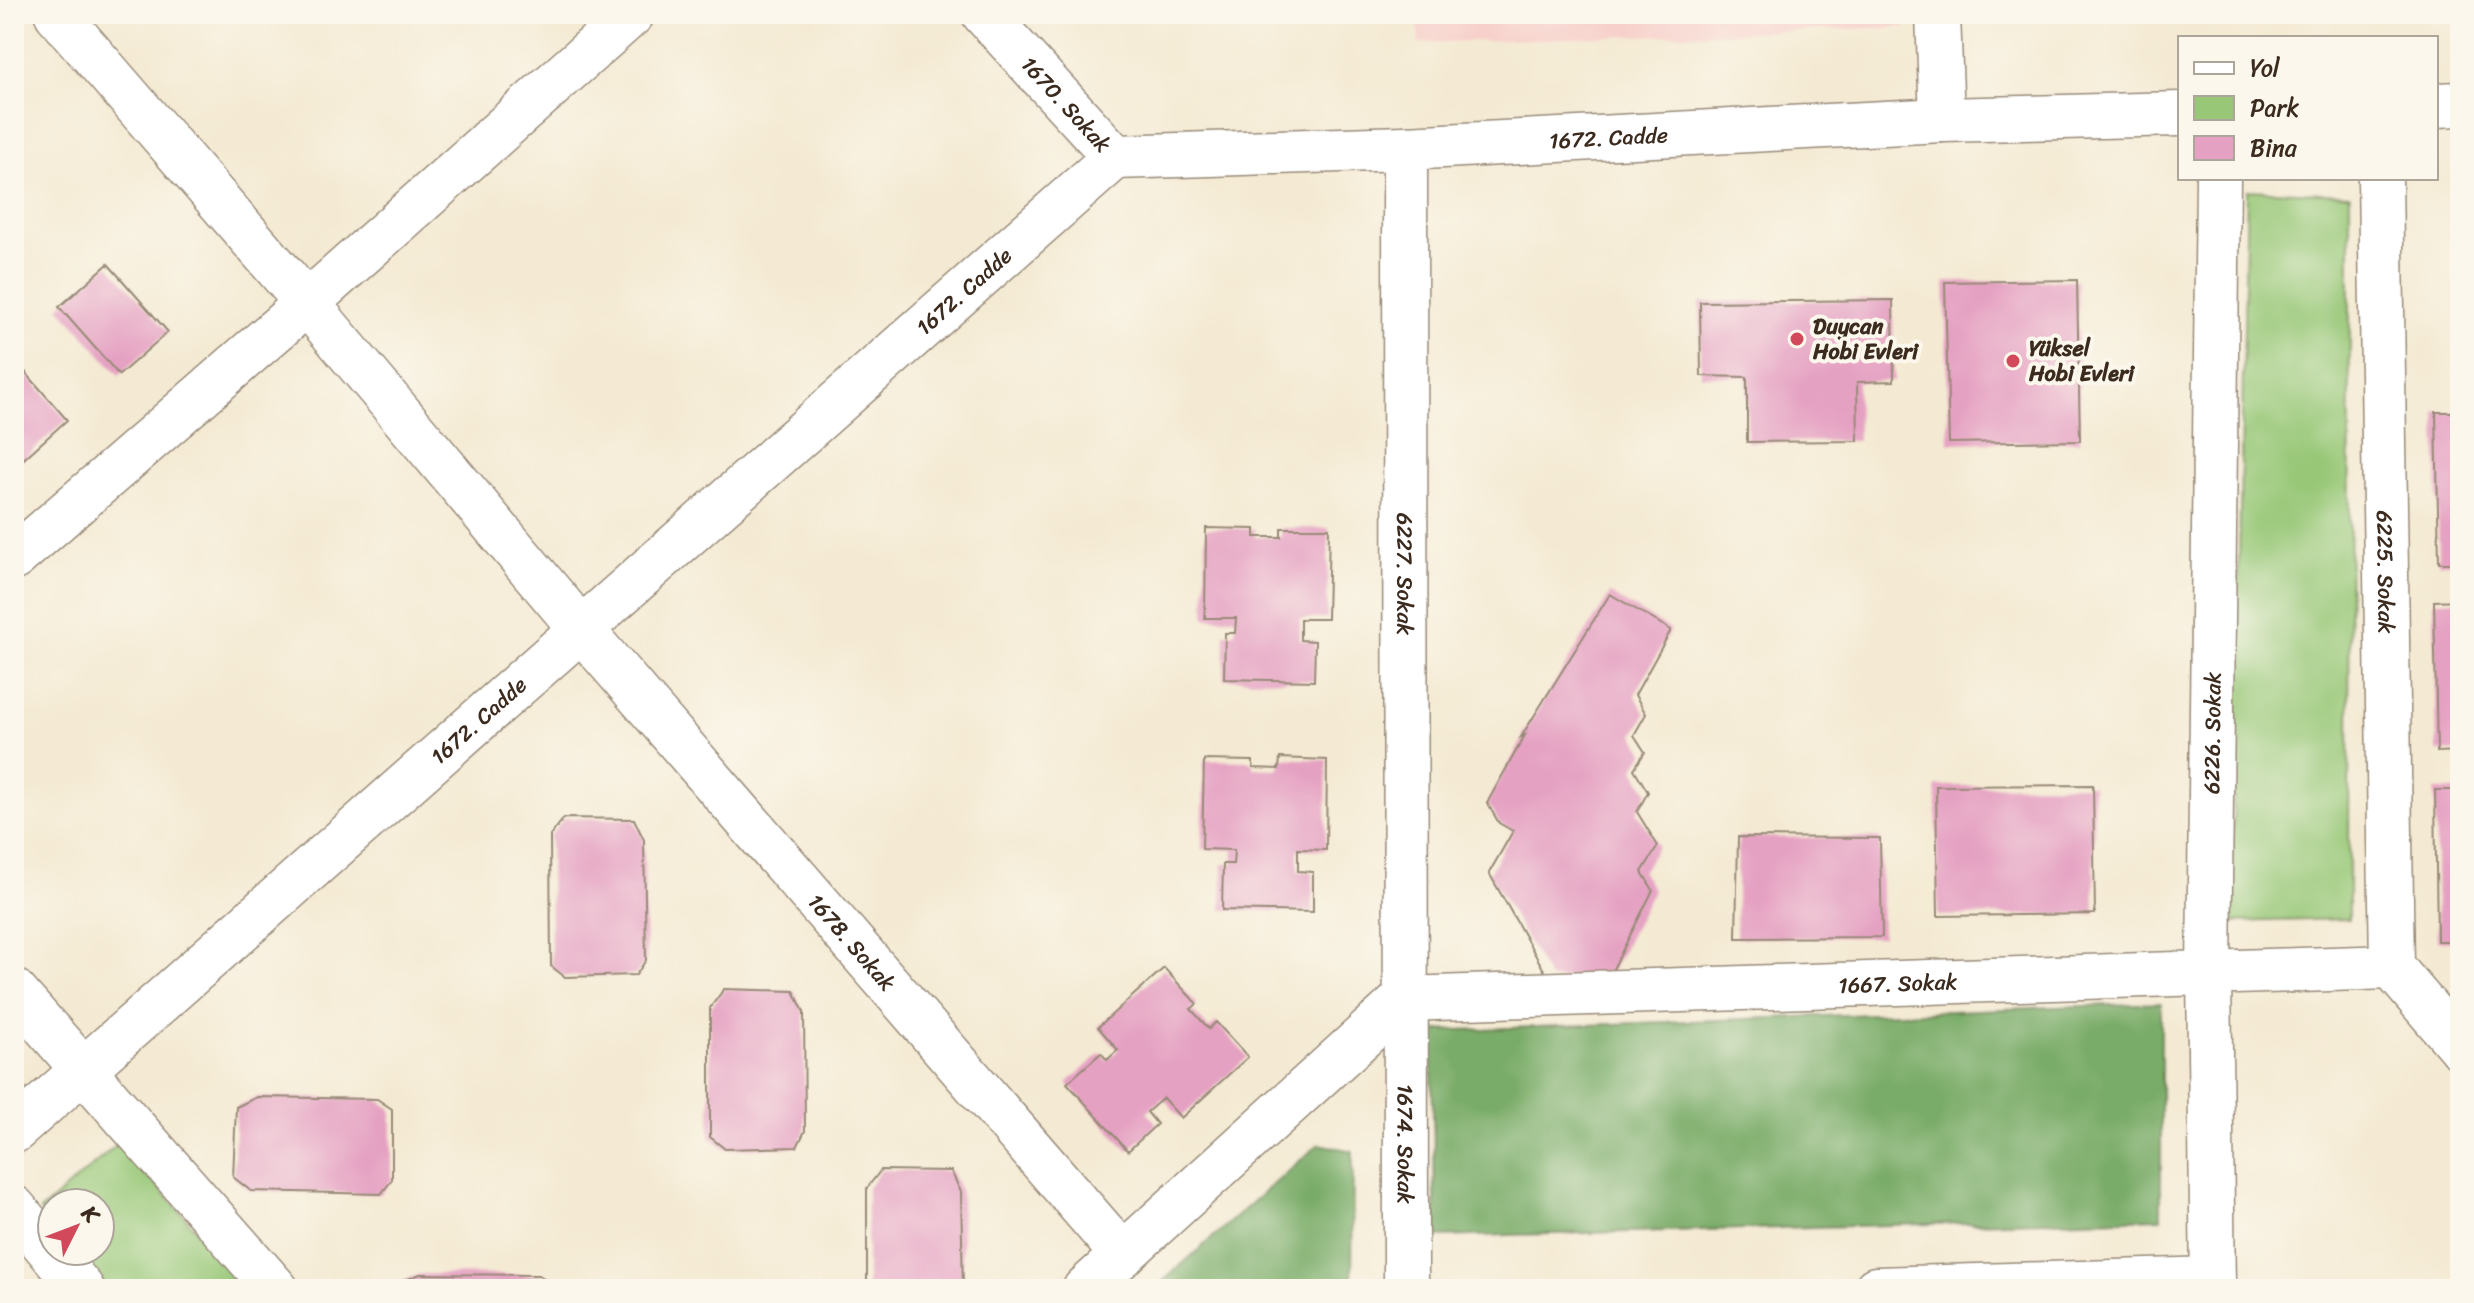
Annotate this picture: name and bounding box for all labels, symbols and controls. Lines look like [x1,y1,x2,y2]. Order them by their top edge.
legend [2178,36,2438,180]
street label: 1670. Sokak [1011,46,1122,162]
text: Yol [2250,47,2281,89]
text: Park [2250,87,2299,129]
street label: 1672. Cadde [1548,115,1669,160]
text: Bina [2250,127,2298,169]
street label: 1672. Cadde [906,237,1021,345]
place label: Duycan Hobi Evleri [1812,307,1920,371]
place label: Yüksel Hobi Evleri [2028,329,2136,393]
marker: Duycan Hobi Evleri [1788,330,1806,348]
marker: Yüksel Hobi Evleri [2004,352,2022,370]
street label: 6225. Sokak [2366,510,2406,634]
street label: 6227. Sokak [1386,513,1425,635]
street label: 1672. Cadde [421,666,536,774]
street label: 6226. Sokak [2192,671,2232,794]
street label: 1678. Sokak [798,884,906,1000]
street label: 1667. Sokak [1838,962,1958,1004]
street label: 1674. Sokak [1386,1084,1425,1204]
north arrow [36,1187,116,1267]
text: K [71,1195,111,1233]

